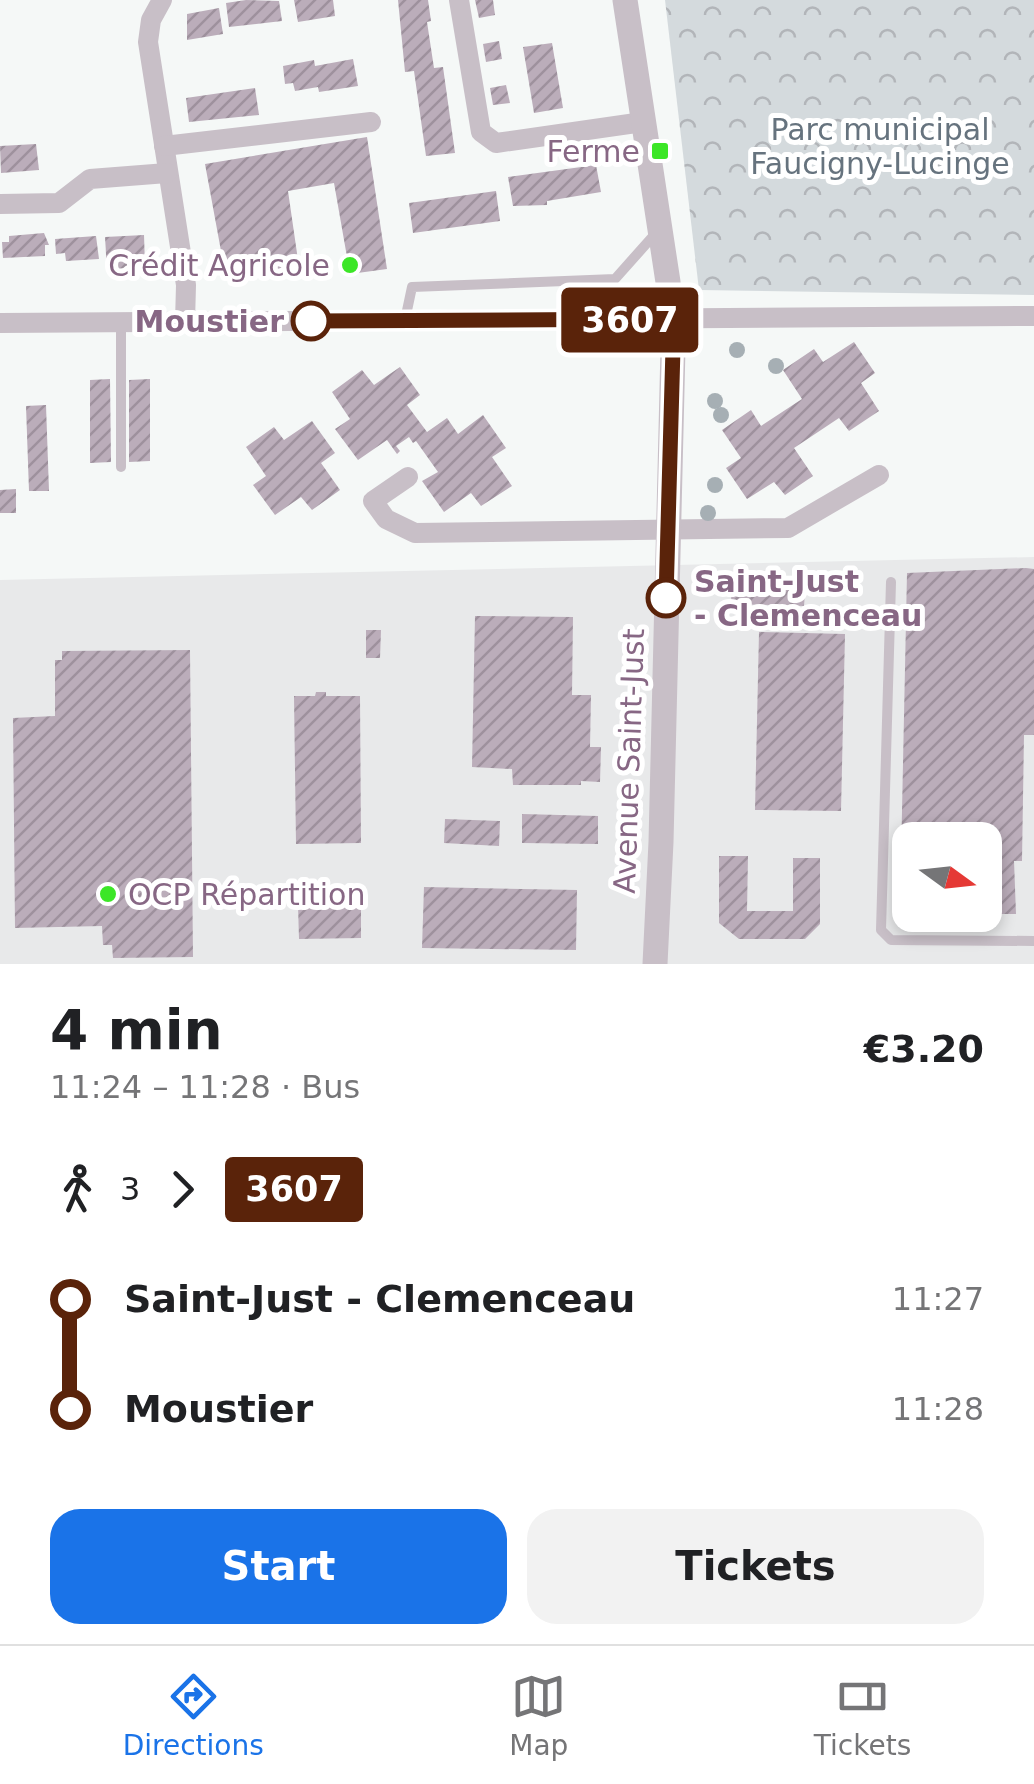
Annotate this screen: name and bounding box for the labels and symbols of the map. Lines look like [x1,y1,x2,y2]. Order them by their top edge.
park label: Parc municipal Faucigny-Lucinge [750,112,1010,181]
place label: Ferme [546,134,640,169]
marker: Ferme [649,140,671,162]
place label: Crédit Agricole [108,248,330,283]
marker: Crédit Agricole [339,254,361,276]
line badge: 3607 [560,288,700,352]
marker: Moustier [292,302,330,340]
place label: Moustier [135,304,284,339]
place label: Saint-Just - Clemenceau [694,564,922,633]
marker: Saint-Just - Clemenceau [647,579,685,617]
street label: Avenue Saint-Just [607,628,651,894]
north arrow [892,822,1002,932]
place label: OCP Répartition [128,877,365,912]
marker: OCP Répartition [97,883,119,905]

